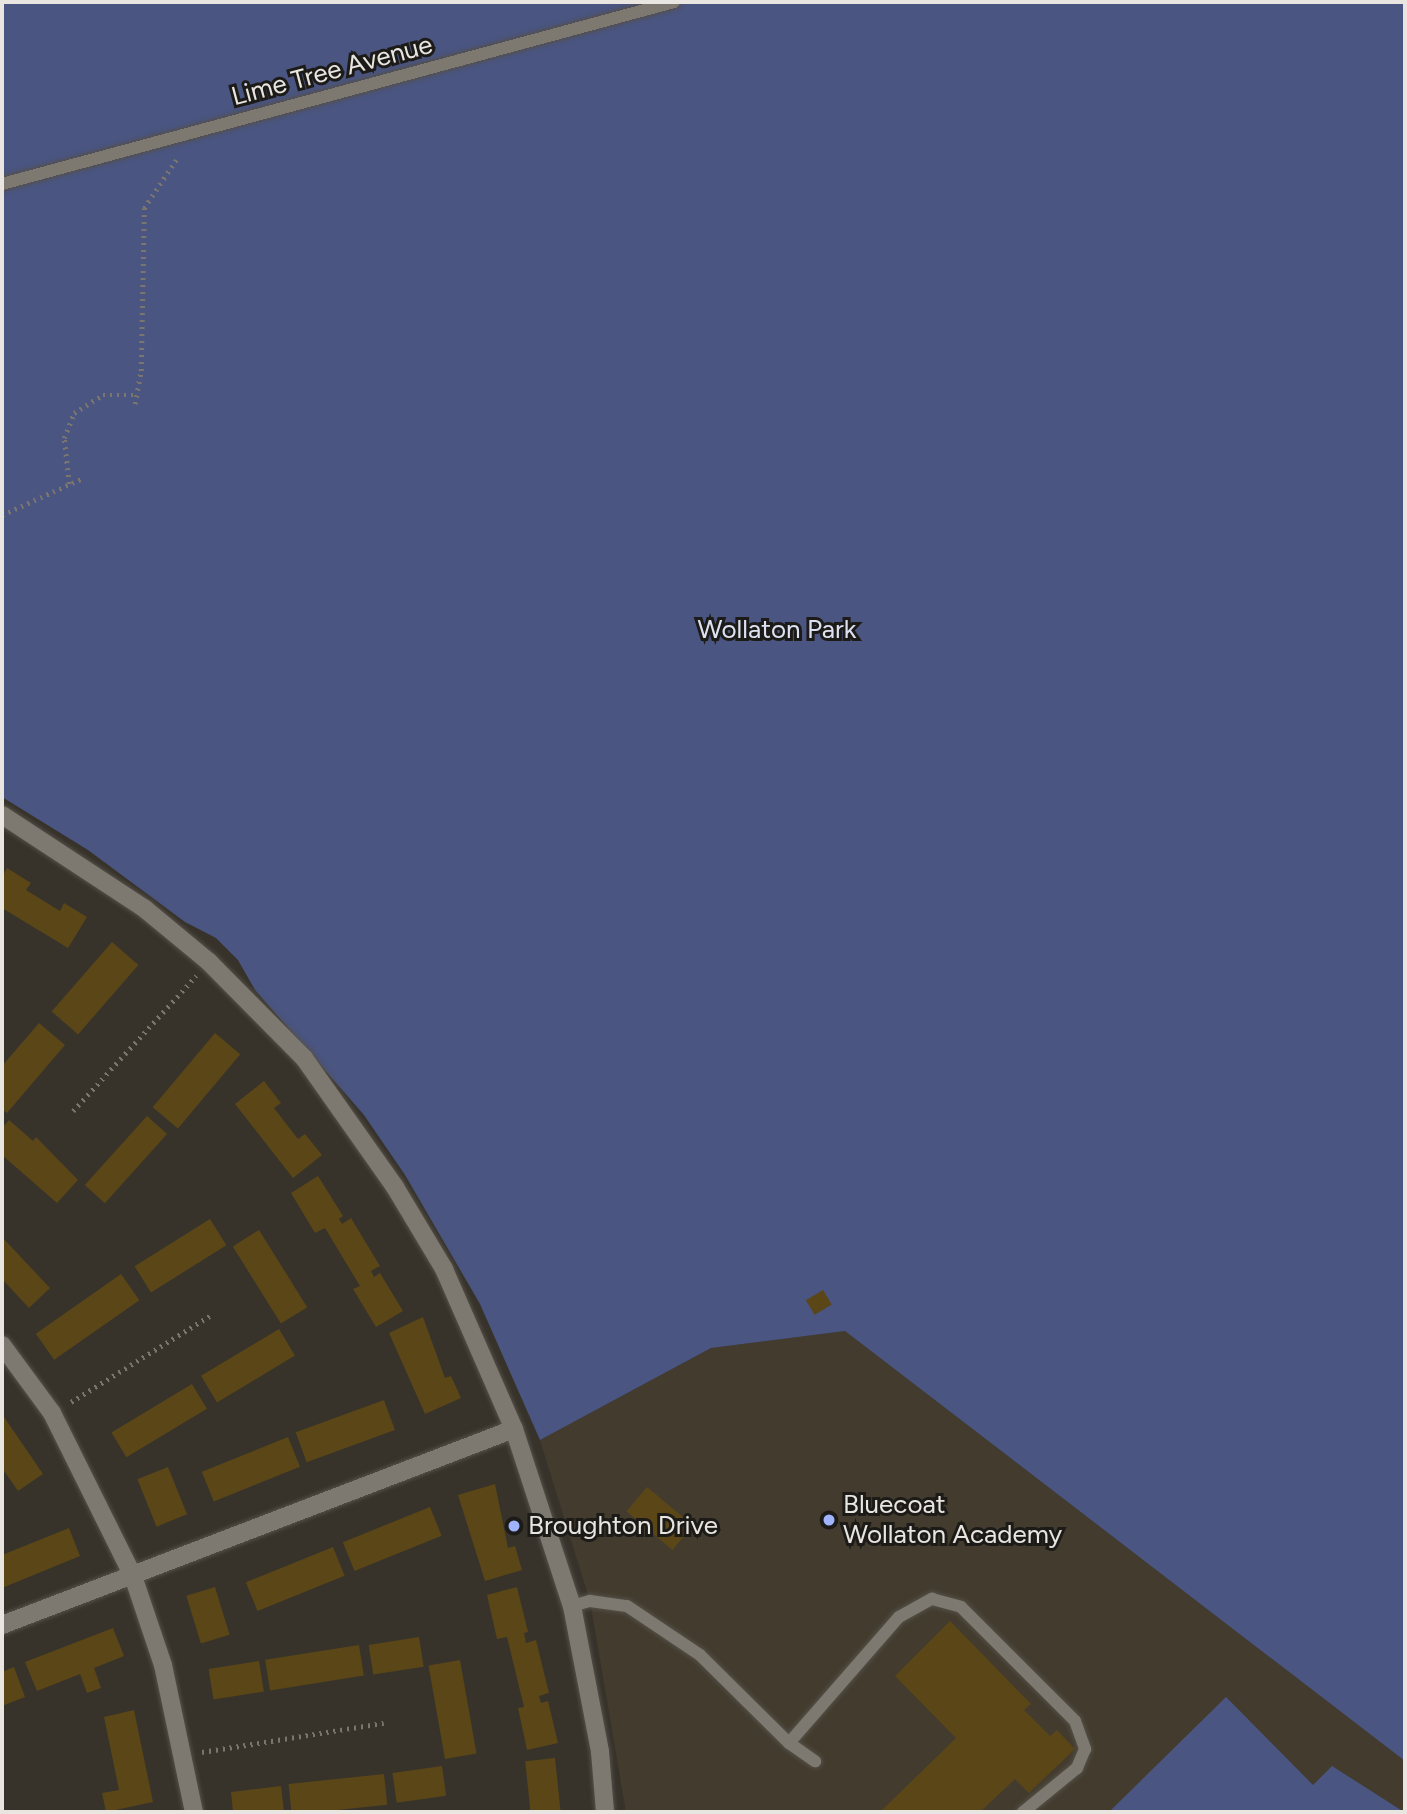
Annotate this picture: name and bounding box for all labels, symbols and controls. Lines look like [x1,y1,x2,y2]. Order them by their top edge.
street label: Lime Tree Avenue [228,29,436,113]
park label: Wollaton Park [698,614,856,646]
place label: Bluecoat Wollaton Academy [843,1489,1062,1550]
place label: Broughton Drive [528,1510,718,1542]
marker: Bluecoat Wollaton Academy [821,1512,837,1528]
marker: Broughton Drive [506,1518,522,1534]

